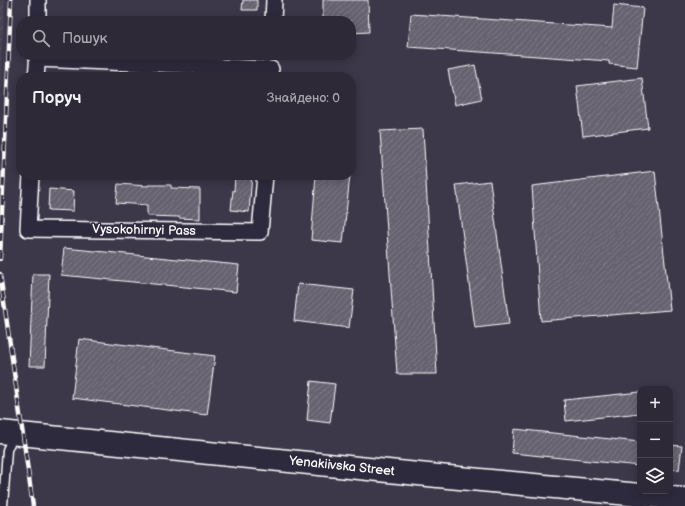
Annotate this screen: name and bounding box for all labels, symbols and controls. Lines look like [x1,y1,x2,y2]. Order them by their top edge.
search box [16,16,356,60]
icon: search [30,27,52,49]
text: Пошук [62,29,108,48]
text: Поруч [32,88,82,108]
text: Знайдено: 0 [267,90,340,106]
street label: Vysokohirnyi Pass [92,221,197,239]
map controls [637,386,673,494]
button: + [637,386,673,422]
button: − [637,422,673,458]
street label: Yenakiivska Street [287,452,396,479]
button: layers [637,458,673,494]

